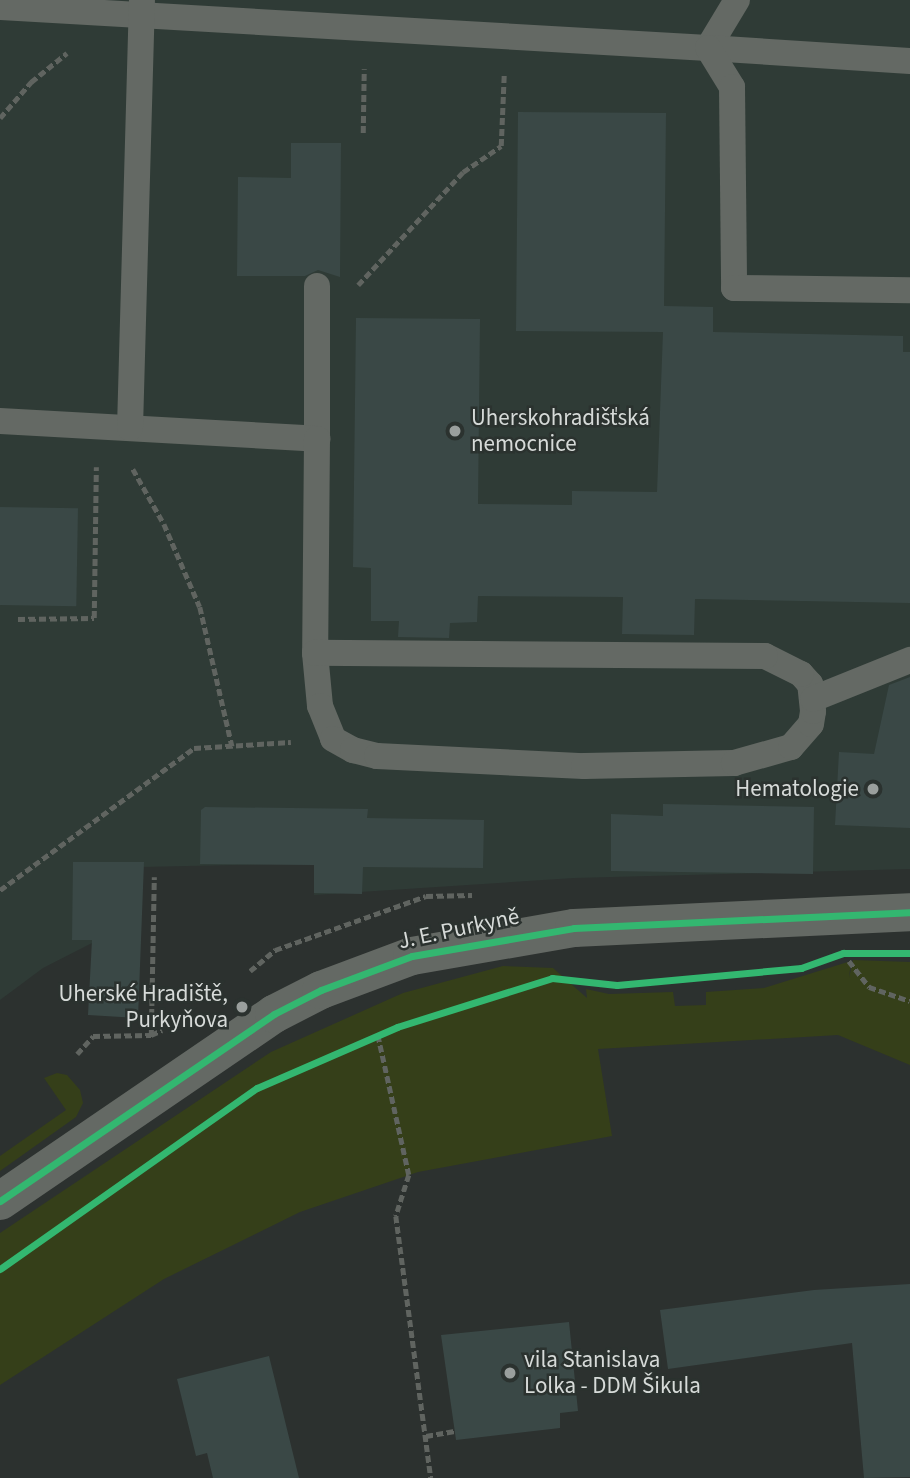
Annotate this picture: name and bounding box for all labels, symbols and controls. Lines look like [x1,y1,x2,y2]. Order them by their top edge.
place label: Uherskohradišťská nemocnice [471,404,650,458]
marker: Uherskohradišťská nemocnice [445,421,465,441]
place label: Hematologie [735,775,859,803]
marker: Hematologie [865,781,881,797]
street label: J. E. Purkyně [396,903,522,955]
place label: Uherské Hradiště, Purkyňova [59,980,228,1034]
marker: Uherské Hradiště, Purkyňova [234,999,250,1015]
place label: vila Stanislava Lolka - DDM Šikula [524,1346,701,1400]
marker: vila Stanislava Lolka - DDM Šikula [502,1365,518,1381]

